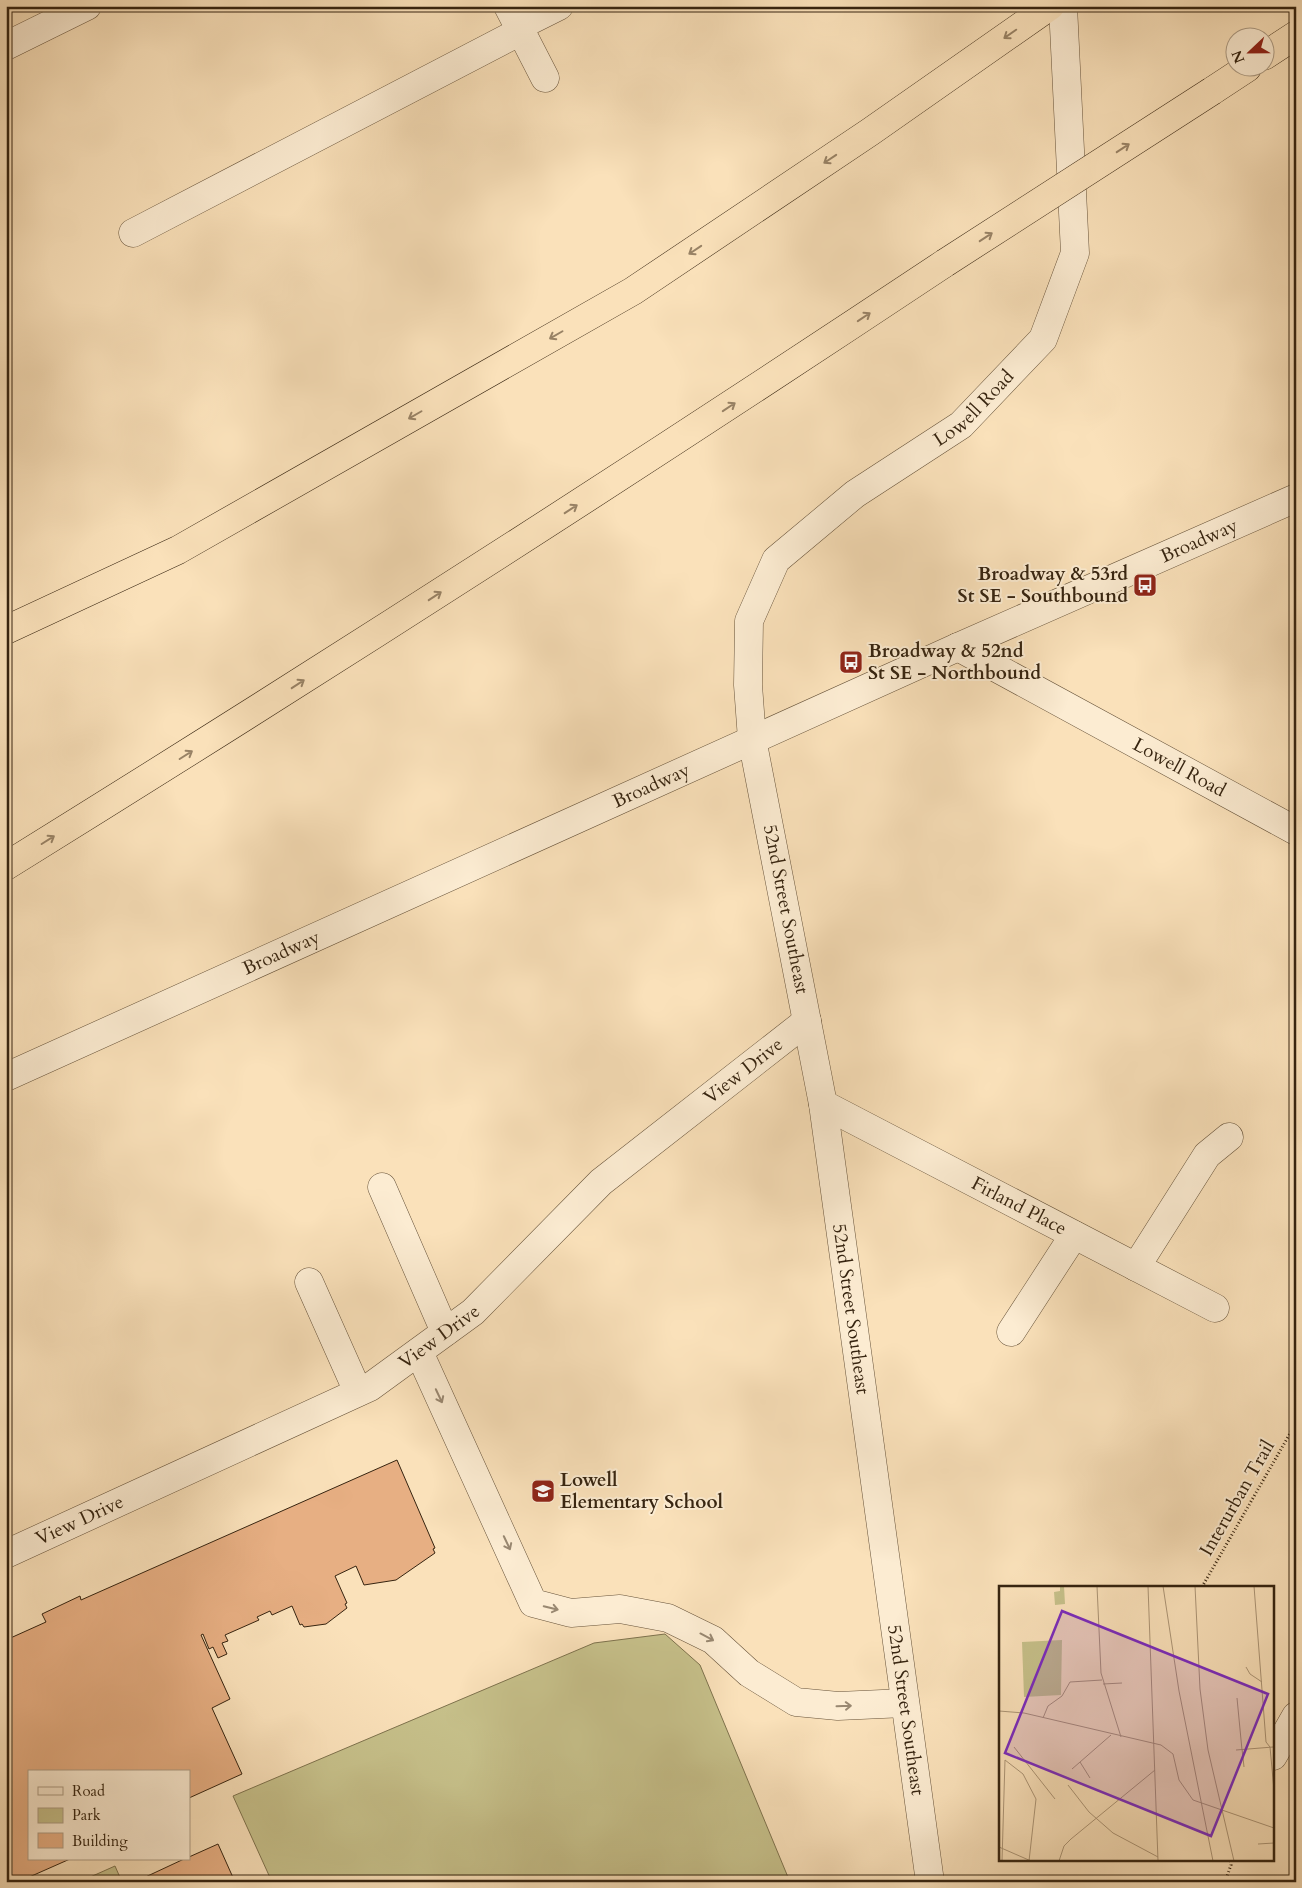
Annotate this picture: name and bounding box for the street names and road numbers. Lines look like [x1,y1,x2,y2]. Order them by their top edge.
street label: Lowell Road [928,364,1020,453]
street label: Broadway [1156,512,1242,569]
street label: Lowell Road [1128,732,1230,803]
street label: Broadway [609,757,694,814]
street label: 52nd Street Southeast [757,822,815,996]
street label: Broadway [239,924,324,981]
street label: View Drive [698,1031,788,1110]
street label: Firland Place [967,1171,1071,1242]
street label: 52nd Street Southeast [826,1222,876,1396]
street label: View Drive [393,1299,486,1375]
street label: Interurban Trail [1193,1435,1281,1561]
street label: View Drive [31,1489,128,1552]
street label: 52nd Street Southeast [881,1623,931,1797]

